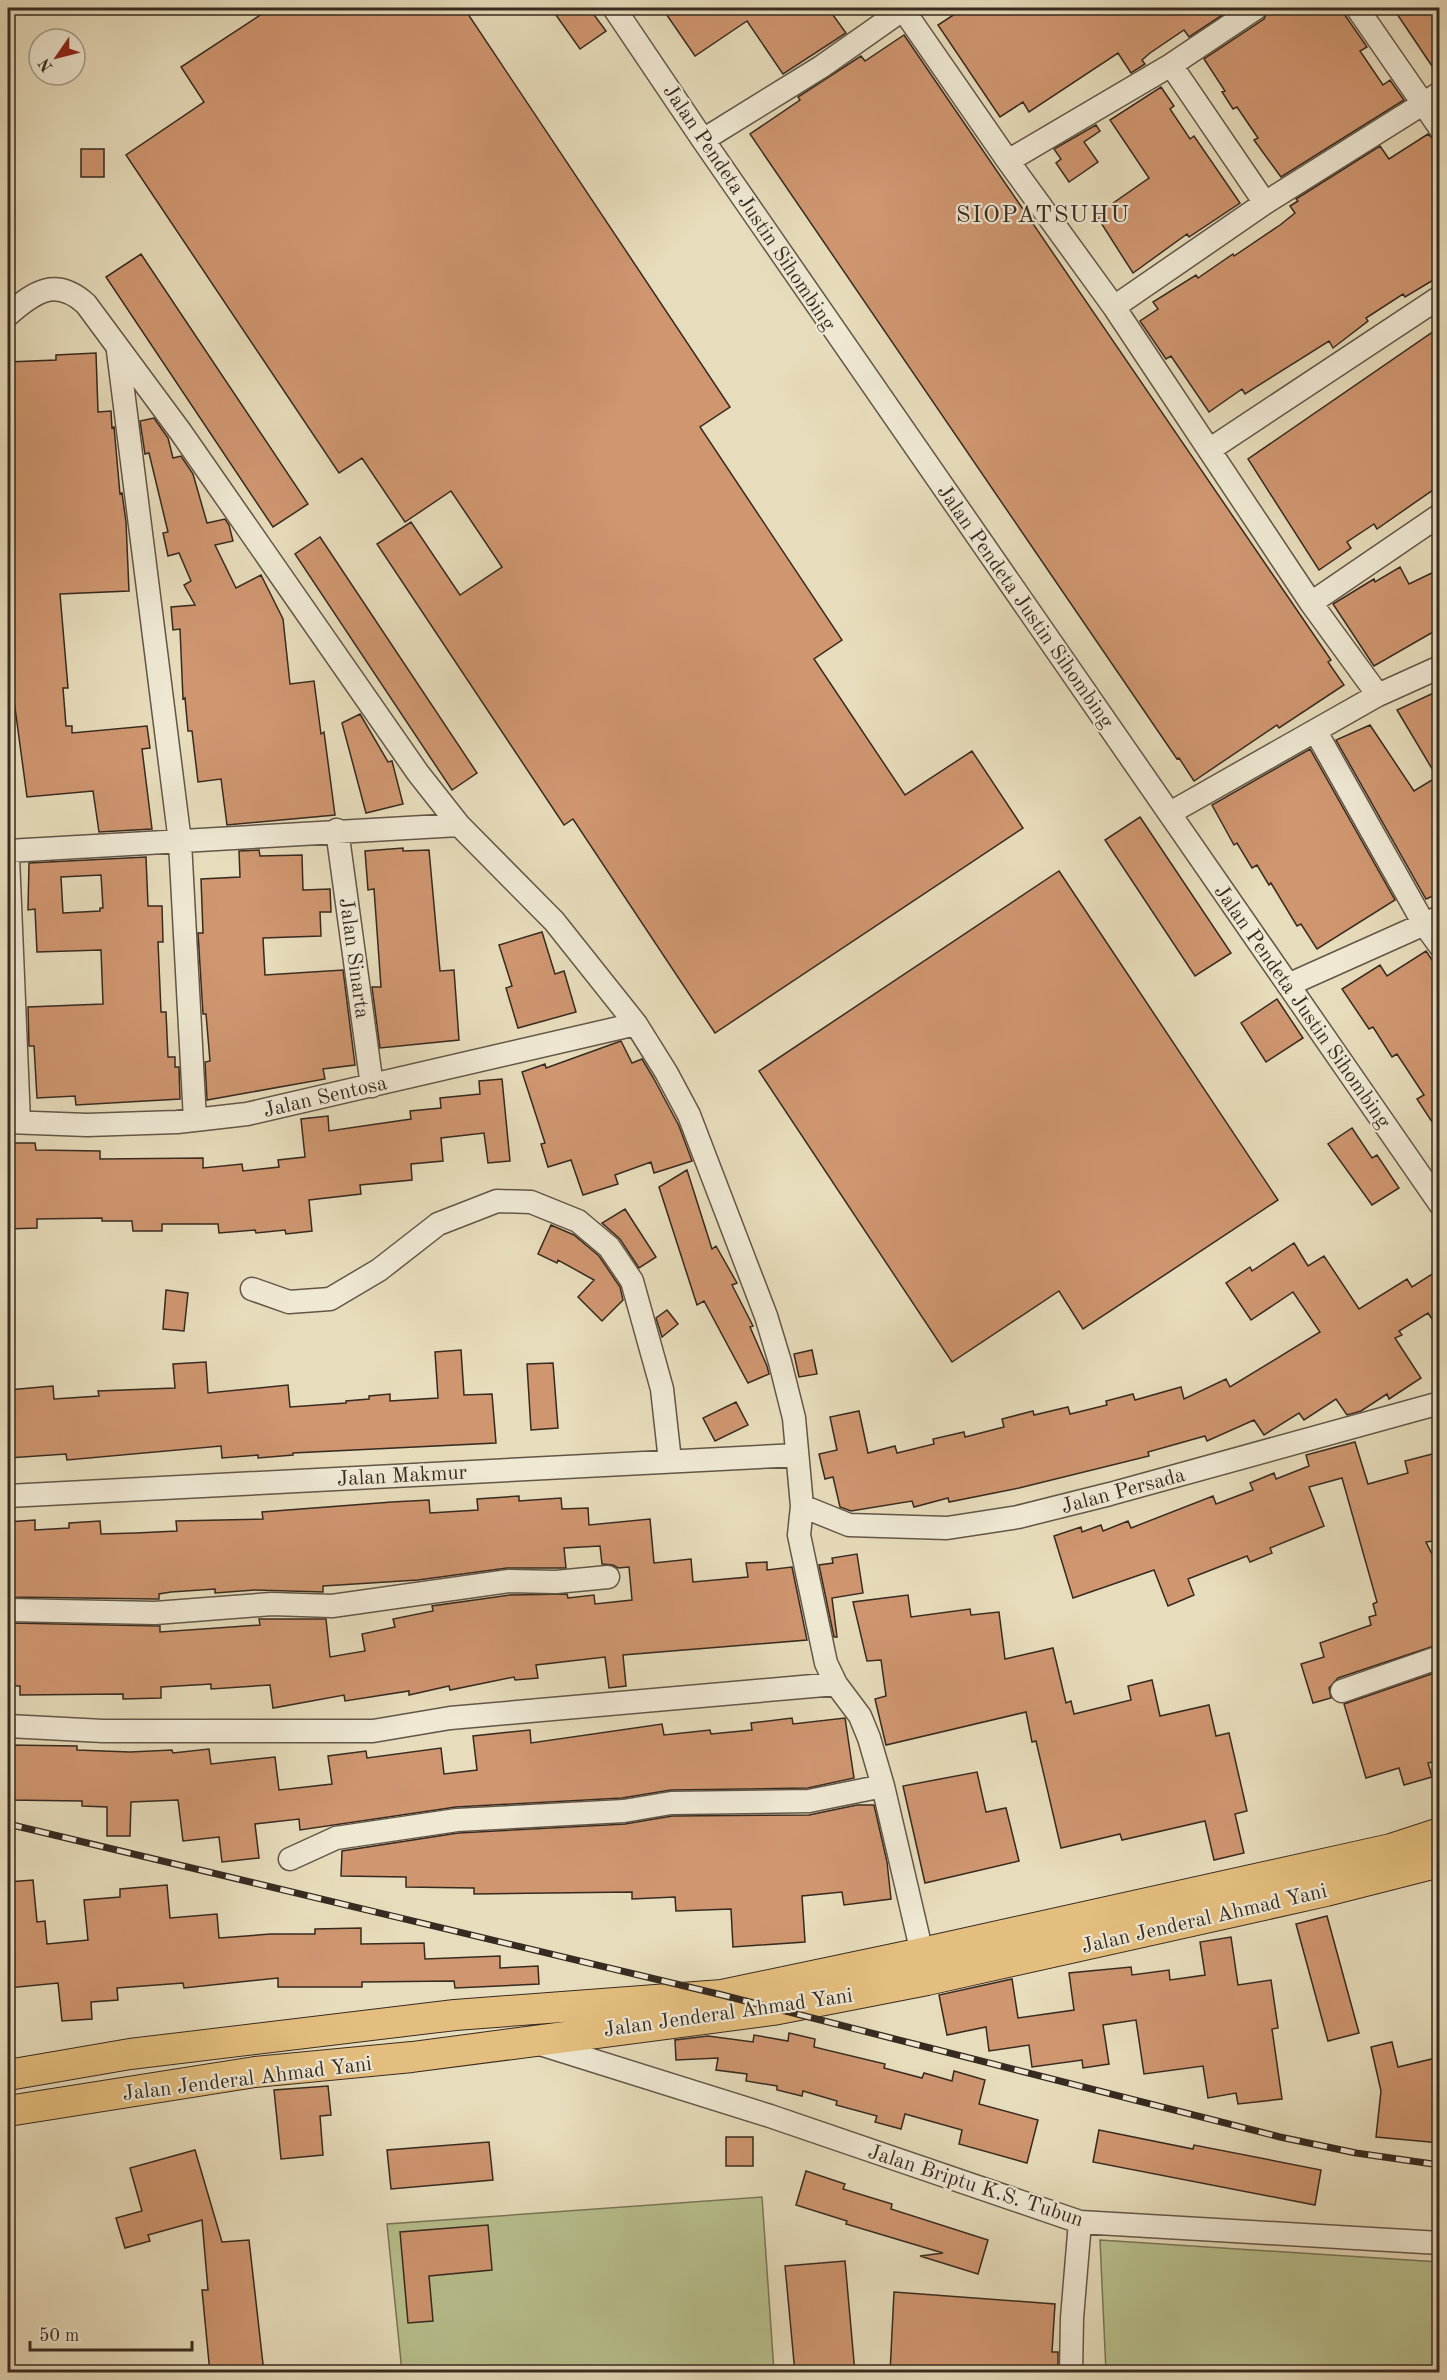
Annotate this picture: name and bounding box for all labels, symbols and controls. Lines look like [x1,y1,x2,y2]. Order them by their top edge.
north arrow [27,27,87,87]
text: N [36,54,56,74]
street label: Jalan Pendeta Justin Sihombing [659,81,839,335]
district label: SIOPATSUHU [956,204,1130,228]
street label: Jalan Pendeta Justin Sihombing [933,481,1117,733]
street label: Jalan Pendeta Justin Sihombing [1210,881,1394,1133]
street label: Jalan Sinarta [335,896,372,1020]
street label: Jalan Sentosa [261,1073,389,1122]
street label: Jalan Makmur [336,1463,468,1490]
street label: Jalan Persada [1059,1465,1188,1518]
street label: Jalan Jenderal Ahmad Yani [1080,1881,1329,1958]
street label: Jalan Jenderal Ahmad Yani [602,1986,854,2041]
street label: Jalan Jenderal Ahmad Yani [121,2054,373,2105]
street label: Jalan Briptu K.S. Tubun [865,2142,1086,2231]
scale bar [30,2314,192,2352]
text: 50 m [39,2327,79,2345]

